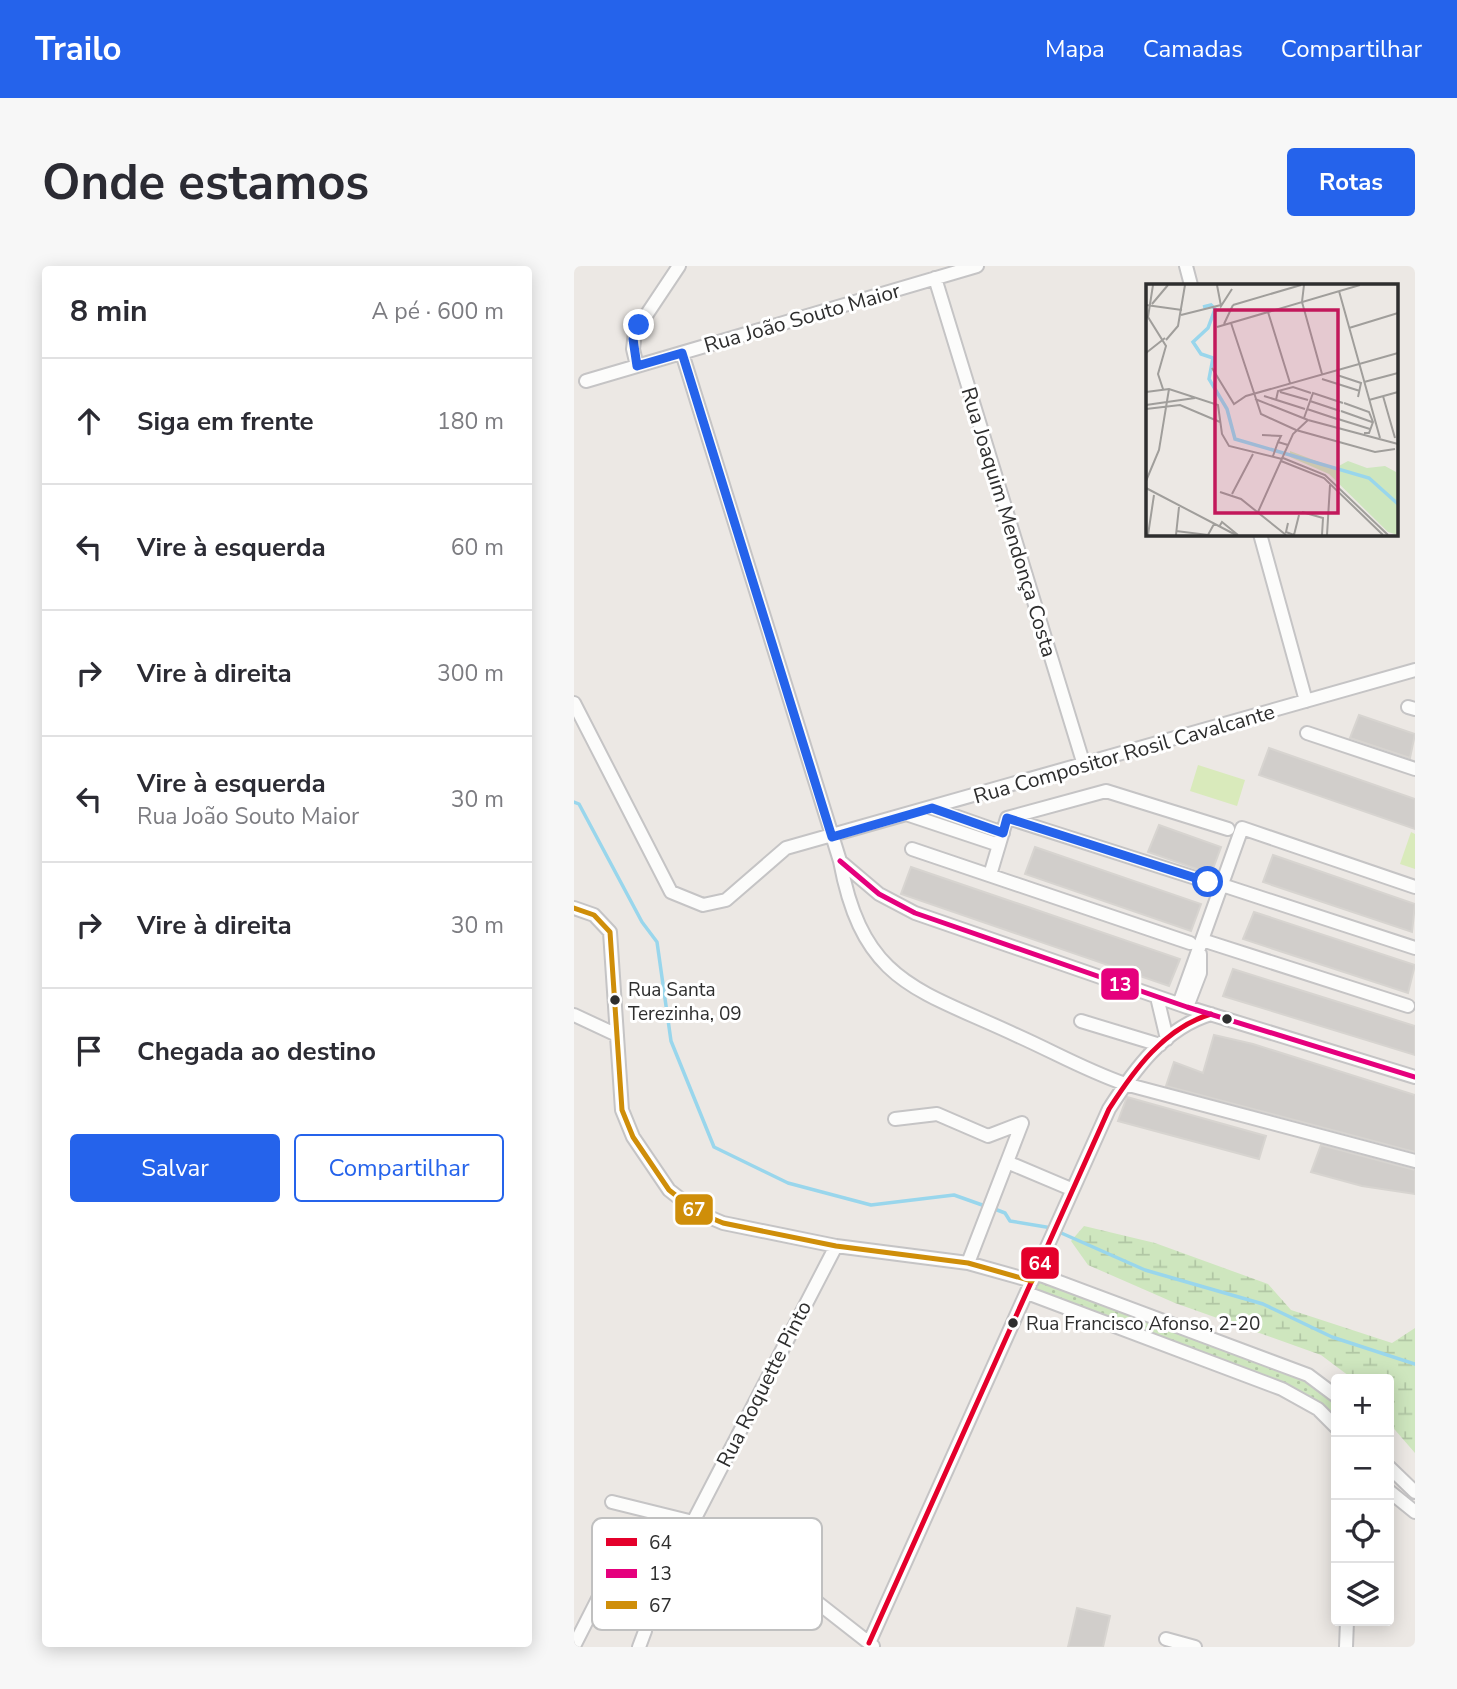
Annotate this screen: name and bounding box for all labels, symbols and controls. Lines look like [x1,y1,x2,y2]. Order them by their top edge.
text: Trailo [35,27,122,72]
text: Mapa [1045,33,1105,65]
text: Camadas [1143,33,1243,65]
text: Compartilhar [1281,33,1422,65]
button: Rotas [1287,148,1415,216]
text: Onde estamos [42,149,369,216]
street label: Rua João Souto Maior [701,276,904,359]
inset map [1146,284,1398,536]
text: 8 min [70,291,148,332]
text: A pé · 600 m [372,296,504,327]
route end [623,309,654,340]
street label: Rua Joaquim Mendonça Costa [955,384,1063,660]
icon: ahead [70,402,108,440]
text: Siga em frente [137,404,314,439]
text: 180 m [437,406,504,437]
icon: left [70,528,108,566]
text: Vire à esquerda [137,530,326,565]
text: 60 m [451,532,504,563]
icon: right [70,654,108,692]
text: Vire à direita [137,656,292,691]
text: 300 m [437,658,504,689]
street label: Rua Compositor Rosil Cavalcante [970,698,1278,810]
text: Vire à esquerda [137,766,326,801]
icon: left [70,780,108,818]
text: 30 m [451,784,504,815]
text: Rua João Souto Maior [137,801,359,832]
route start [1192,866,1223,897]
icon: right [70,906,108,944]
text: Vire à direita [137,908,292,943]
text: 30 m [451,910,504,941]
line badge: 13 [1100,967,1140,1001]
text: 13 [1109,972,1131,998]
place label: Rua Santa Terezinha, 09 [628,977,742,1027]
marker: Rua Santa Terezinha, 09 [608,993,622,1007]
unlabelled marker [1220,1012,1234,1026]
icon: arrive [70,1032,108,1070]
text: Chegada ao destino [137,1034,376,1069]
button: Salvar [70,1134,280,1202]
button: Compartilhar [294,1134,504,1202]
line badge: 67 [674,1193,714,1226]
text: 67 [683,1197,705,1223]
line badge: 64 [1020,1246,1060,1280]
text: 64 [1029,1251,1051,1277]
street label: Rua Roquette Pinto [710,1296,818,1472]
place label: Rua Francisco Afonso, 2-20 [1026,1311,1260,1337]
marker: Rua Francisco Afonso, 2-20 [1006,1316,1020,1330]
map controls [1331,1374,1394,1626]
button: + [1331,1374,1394,1437]
button: − [1331,1437,1394,1500]
button: locate [1331,1500,1394,1563]
legend [592,1518,822,1630]
text: 64 [649,1530,672,1556]
text: 13 [649,1561,672,1587]
button: layers [1331,1563,1394,1626]
text: 67 [649,1593,672,1619]

